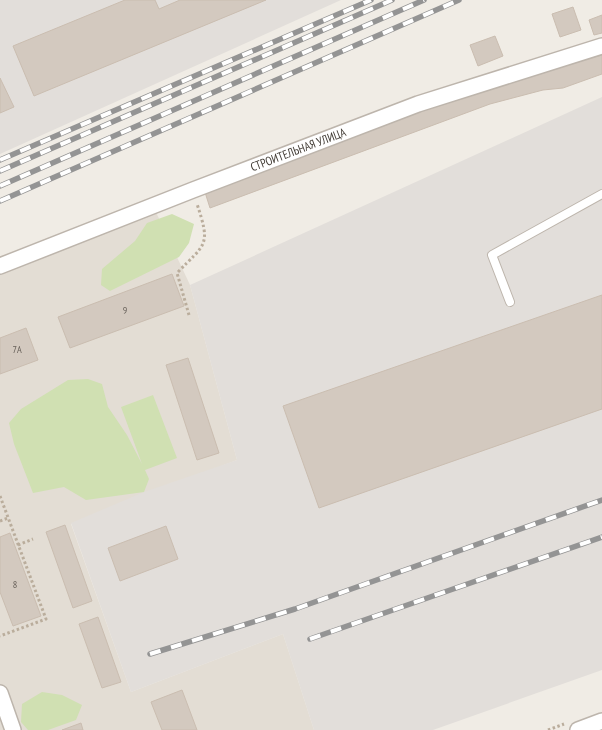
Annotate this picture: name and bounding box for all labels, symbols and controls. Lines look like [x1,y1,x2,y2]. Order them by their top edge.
street label: СТРОИТЕЛЬНАЯ УЛИЦА [248,124,348,174]
house number: 9 [123,304,127,317]
house number: 7А [12,343,22,356]
house number: 8 [13,578,17,591]

